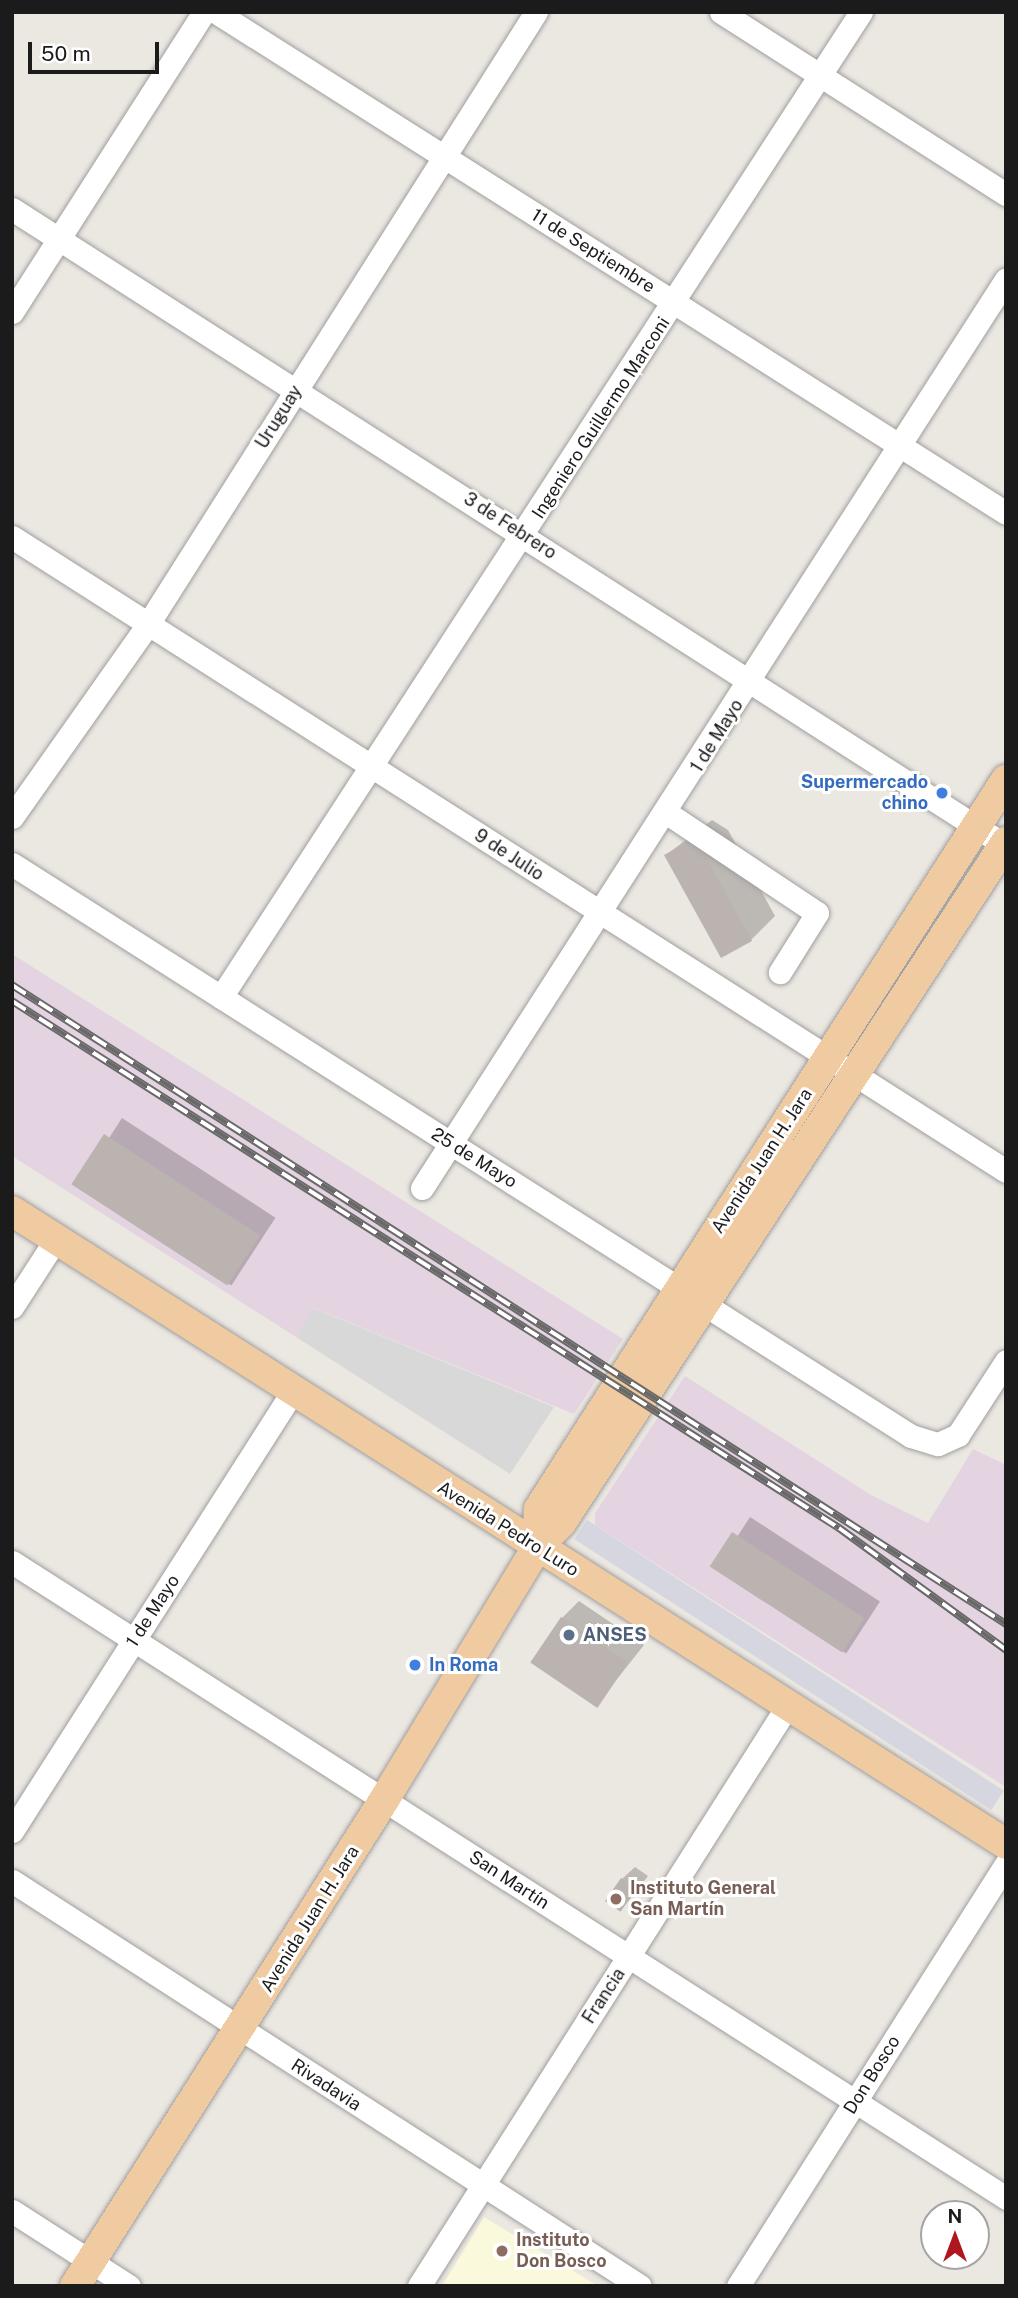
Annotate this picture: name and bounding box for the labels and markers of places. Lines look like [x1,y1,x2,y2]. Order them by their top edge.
place label: Supermercado chino [801,772,928,814]
marker: Supermercado chino [934,785,950,801]
place label: ANSES [583,1624,647,1646]
marker: ANSES [561,1627,577,1643]
place label: In Roma [429,1654,498,1676]
marker: In Roma [407,1657,423,1673]
place label: Instituto General San Martín [630,1878,776,1920]
marker: Instituto General San Martín [608,1891,624,1907]
place label: Instituto Don Bosco [516,2230,606,2272]
marker: Instituto Don Bosco [494,2243,510,2259]

